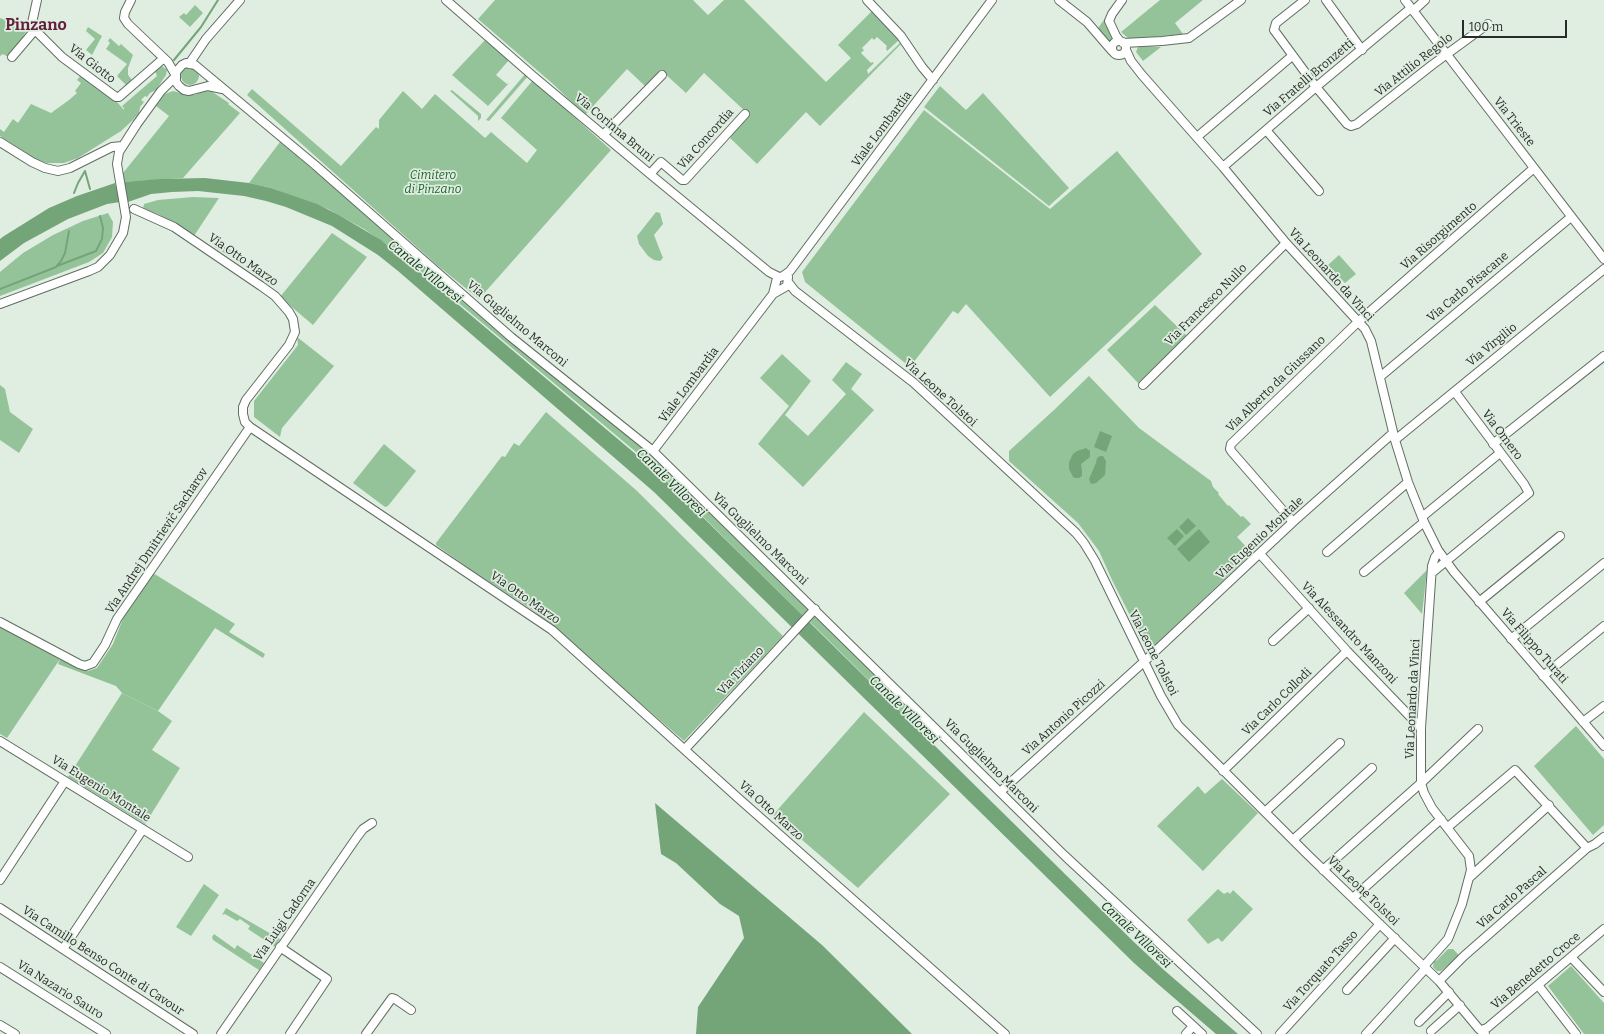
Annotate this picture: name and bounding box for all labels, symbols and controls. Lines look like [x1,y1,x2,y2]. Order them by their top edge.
scale bar [1464,12,1569,38]
district label: Pinzano [5,16,67,36]
text: 100 m [1469,20,1503,34]
street label: Via Attilio Regolo [1372,30,1456,100]
street label: Via Fratelli Bronzetti [1261,36,1357,120]
street label: Via Giotto [66,41,118,87]
street label: Viale Lombardia [849,88,915,170]
street label: Via Corinna Bruni [572,91,656,165]
street label: Via Trieste [1490,94,1538,150]
street label: Via Concordia [675,106,737,172]
park label: Cimitero di Pinzano [405,169,461,197]
street label: Via Risorgimento [1398,199,1480,273]
street label: Via Leonardo da Vinci [1285,226,1377,324]
street label: Via Otto Marzo [205,231,281,289]
water label: Canale Villoresi [385,237,465,307]
street label: Via Carlo Pisacane [1424,249,1512,325]
street label: Via Francesco Nullo [1162,261,1250,349]
street label: Via Guglielmo Marconi [464,278,570,370]
street label: Via Virgilio [1464,320,1520,370]
street label: Via Alberto da Giussano [1223,333,1329,435]
street label: Viale Lombardia [656,344,722,426]
street label: Via Leone Tolstoi [900,356,980,430]
street label: Via Omero [1479,407,1525,463]
water label: Canale Villoresi [633,446,709,520]
street label: Via Andrej Dmitrievič Sacharov [103,465,211,617]
street label: Via Guglielmo Marconi [709,490,811,588]
street label: Via Eugenio Montale [1213,494,1307,582]
street label: Via Otto Marzo [487,569,563,627]
street label: Via Alessandro Manzoni [1298,579,1400,687]
street label: Via Filippo Turati [1498,606,1570,686]
street label: Via Leone Tolstoi [1125,608,1181,698]
street label: Via Leonardo da Vinci [1403,639,1423,759]
street label: Via Tiziano [715,644,767,698]
street label: Via Carlo Collodi [1239,665,1315,739]
water label: Canale Villoresi [866,673,942,747]
street label: Via Antonio Picozzi [1020,677,1108,759]
street label: Via Guglielmo Marconi [941,716,1041,816]
street label: Via Eugenio Montale [49,753,153,825]
street label: Via Otto Marzo [736,778,806,844]
street label: Via Leone Tolstoi [1324,853,1402,929]
street label: Via Carlo Pascal [1474,864,1550,932]
street label: Via Luigi Cadorna [251,876,319,964]
water label: Canale Villoresi [1097,898,1175,972]
street label: Via Camillo Benso Conte di Cavour [19,903,187,1019]
street label: Via Torquato Tasso [1281,927,1361,1015]
street label: Via Benedetto Croce [1489,930,1583,1012]
street label: Via Nazario Sauro [14,958,106,1022]

